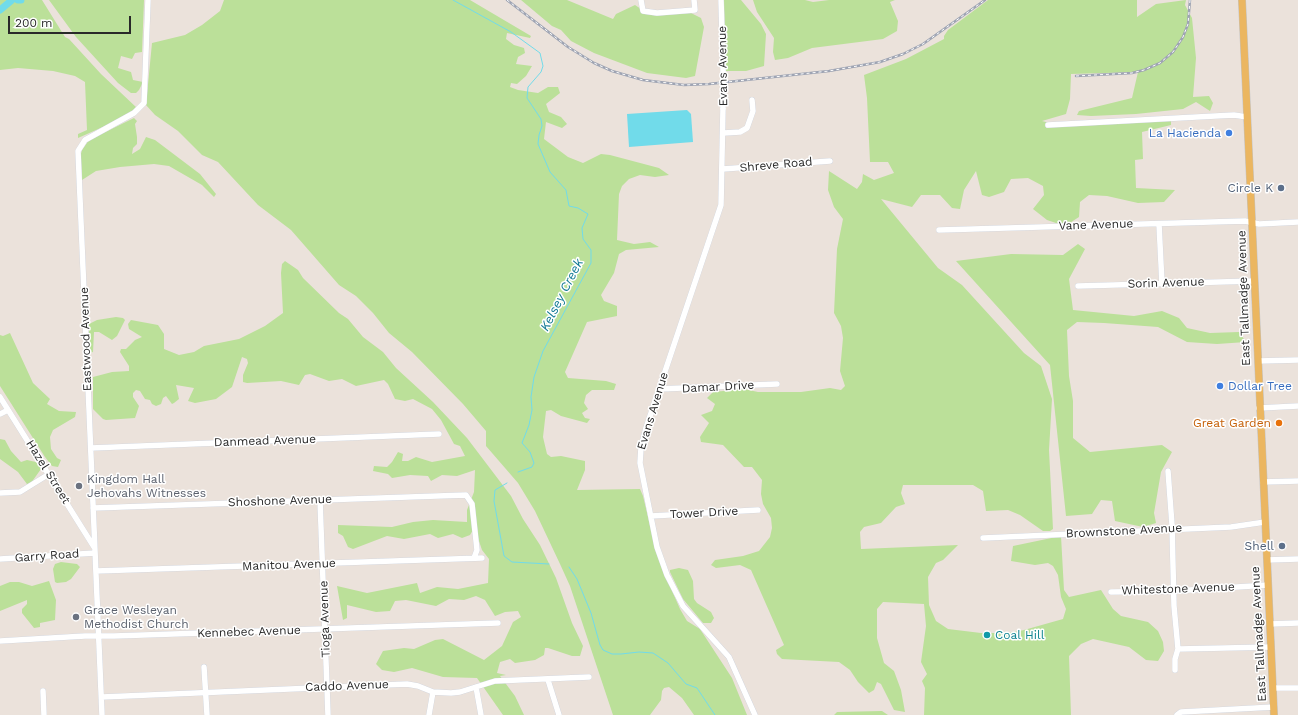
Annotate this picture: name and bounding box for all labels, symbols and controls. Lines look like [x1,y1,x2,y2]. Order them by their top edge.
scale bar [10,8,133,34]
text: 200 m [15,16,52,30]
street label: Evans Avenue [715,26,731,106]
place label: La Hacienda [1149,126,1221,140]
marker: La Hacienda [1224,128,1234,138]
street label: Shreve Road [739,155,813,175]
place label: Circle K [1228,181,1273,195]
marker: Circle K [1276,183,1286,193]
street label: Vane Avenue [1058,217,1134,233]
street label: East Tallmadge Avenue [1234,230,1254,366]
water label: Kelsey Creek [537,256,587,334]
street label: Sorin Avenue [1127,274,1205,292]
street label: Eastwood Avenue [77,287,95,391]
street label: Evans Avenue [634,370,672,452]
street label: Damar Drive [681,378,755,396]
place label: Dollar Tree [1228,379,1292,393]
marker: Dollar Tree [1215,381,1225,391]
place label: Great Garden [1193,416,1271,430]
marker: Great Garden [1274,418,1284,428]
street label: Danmead Avenue [214,432,316,450]
street label: Hazel Street [23,437,73,507]
place label: Kingdom Hall Jehovahs Witnesses [87,472,206,500]
marker: Kingdom Hall Jehovahs Witnesses [74,481,84,491]
street label: Shoshone Avenue [228,492,332,510]
street label: Tower Drive [669,504,739,522]
street label: Brownstone Avenue [1065,521,1183,541]
place label: Shell [1245,539,1274,553]
marker: Shell [1277,541,1287,551]
street label: Garry Road [14,547,80,565]
street label: Manitou Avenue [242,556,336,574]
street label: East Tallmadge Avenue [1248,566,1270,702]
street label: Tioga Avenue [316,580,334,658]
street label: Whitestone Avenue [1121,580,1235,598]
place label: Grace Wesleyan Methodist Church [84,603,189,631]
marker: Grace Wesleyan Methodist Church [71,612,81,622]
street label: Kennebec Avenue [197,623,301,641]
place label: Coal Hill [995,628,1044,642]
marker: Coal Hill [982,630,992,640]
street label: Caddo Avenue [305,677,389,695]

